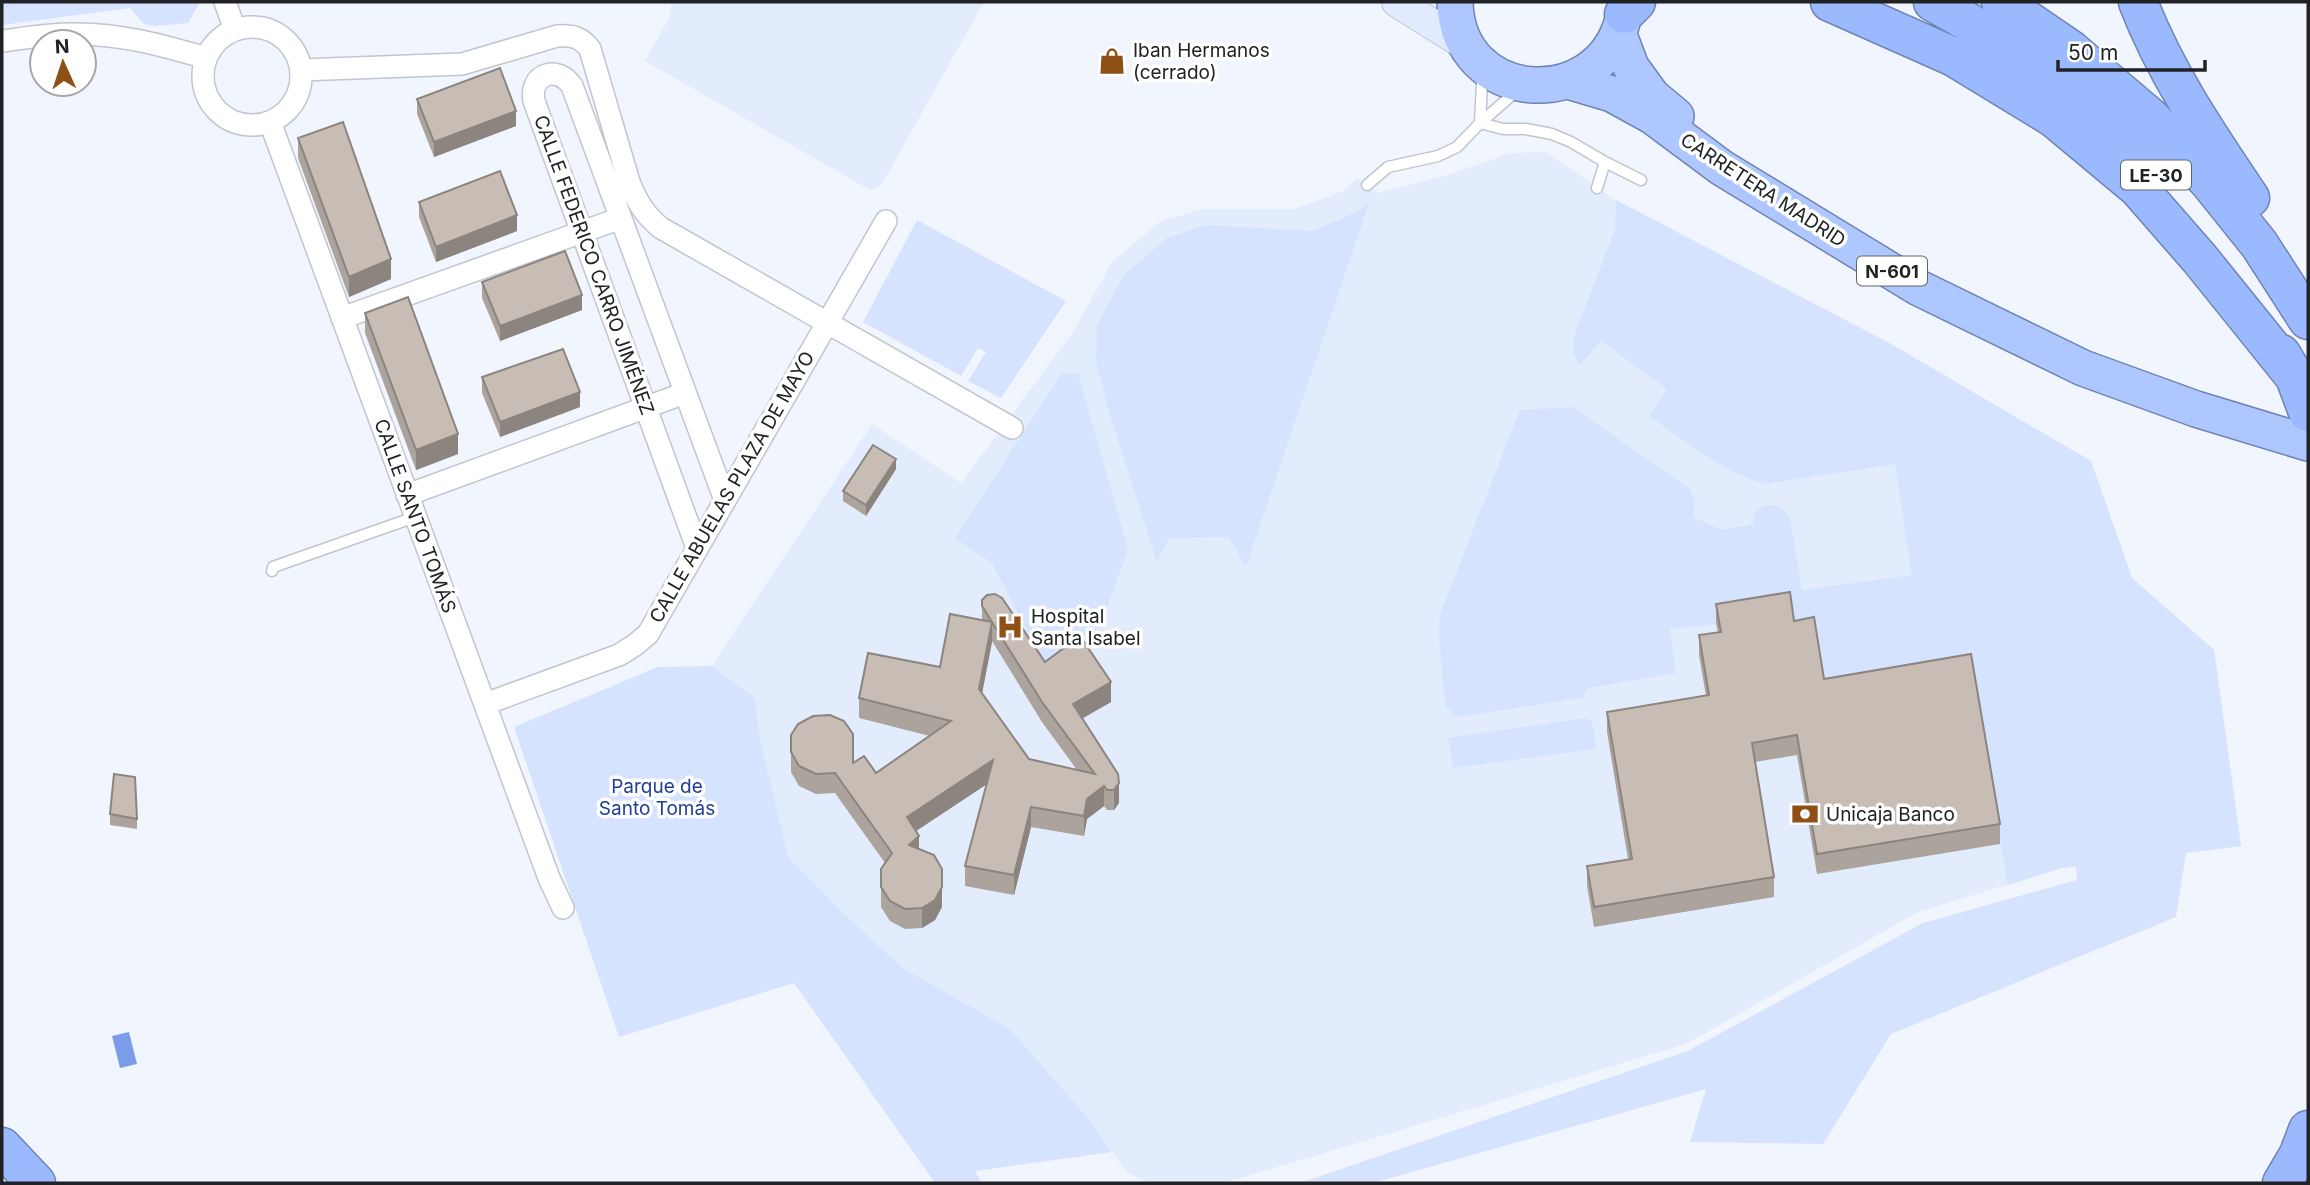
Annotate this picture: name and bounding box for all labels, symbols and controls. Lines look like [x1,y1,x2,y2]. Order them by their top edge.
north arrow [28,28,98,98]
scale bar [2058,28,2205,72]
text: N [54,35,70,58]
place label: Iban Hermanos (cerrado) [1133,39,1270,84]
text: 50 m [2068,40,2118,65]
shop icon: Iban Hermanos (cerrado) [1097,46,1127,76]
street label: CALLE FEDERICO CARRO JIMÉNEZ [529,112,660,418]
street label: CARRETERA MADRID [1676,128,1850,252]
road number: LE-30 [2121,160,2191,190]
road number: N-601 [1857,256,1927,286]
street label: CALLE ABUELAS PLAZA DE MAYO [645,347,819,627]
street label: CALLE SANTO TOMÁS [369,416,462,616]
place label: Hospital Santa Isabel [1031,605,1141,650]
hospital icon: Hospital Santa Isabel [995,612,1025,642]
park label: Parque de Santo Tomás [599,775,715,820]
bank icon: Unicaja Banco [1790,799,1820,829]
place label: Unicaja Banco [1826,803,1955,826]

